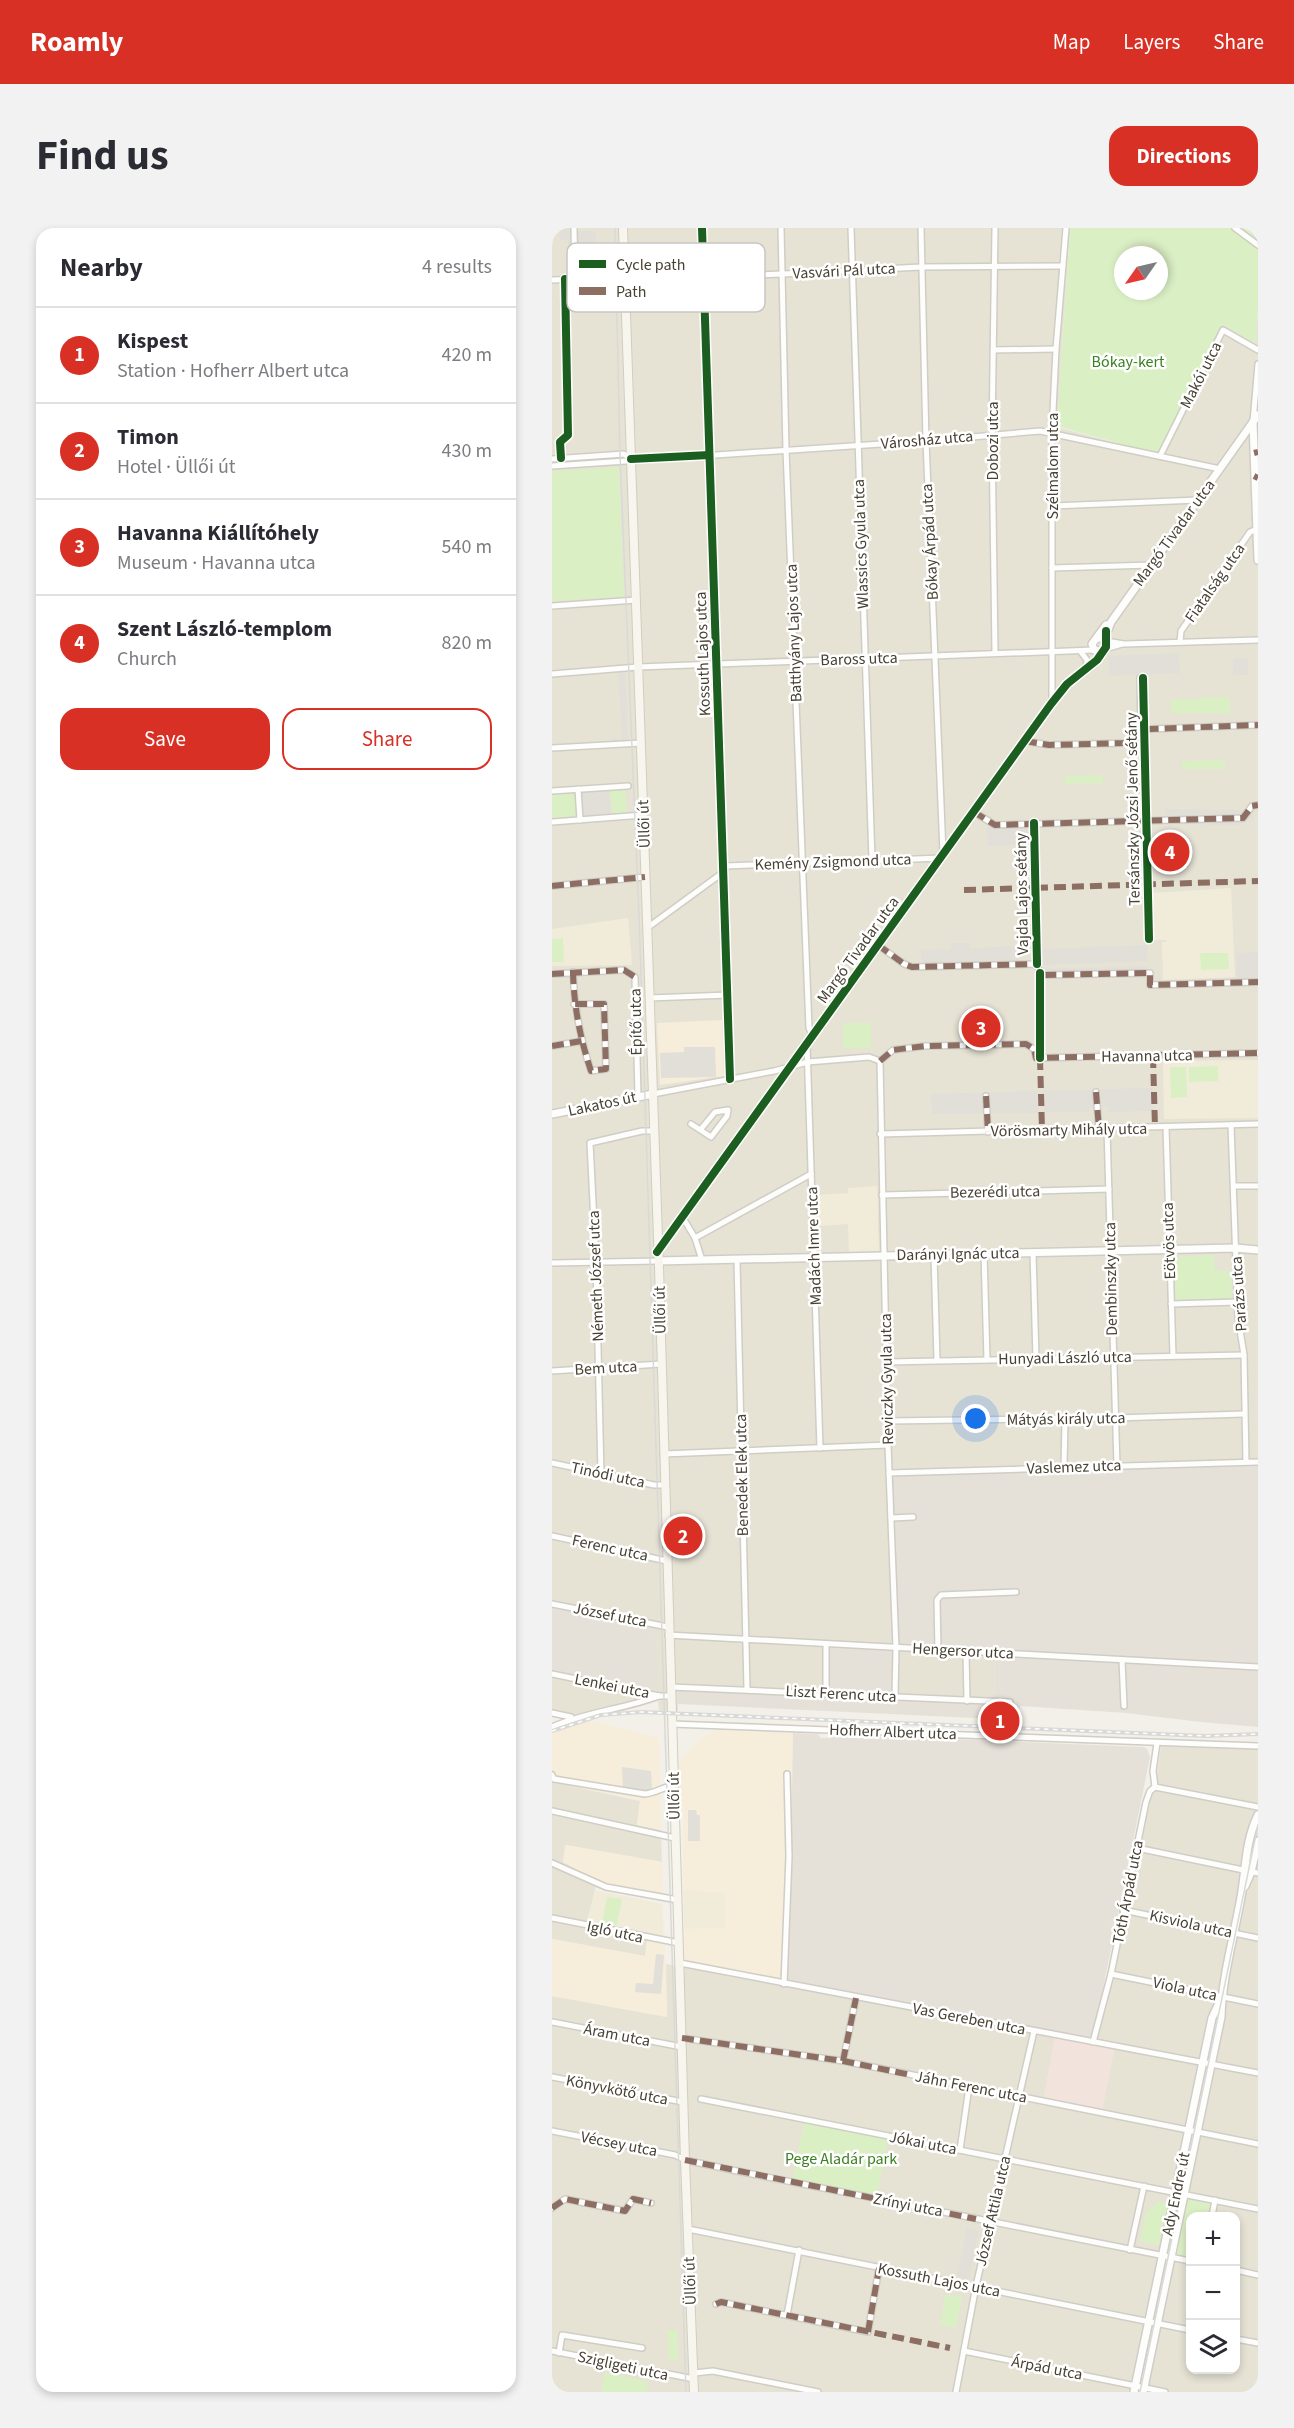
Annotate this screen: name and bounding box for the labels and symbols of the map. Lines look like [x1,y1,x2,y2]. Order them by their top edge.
legend [567,243,765,312]
north arrow [1114,246,1168,300]
text: Cycle path [616,254,685,276]
street label: Vasvári Pál utca [792,257,896,285]
text: Path [616,281,646,303]
street label: Makói utca [1175,338,1227,412]
park label: Bókay-kert [1092,351,1165,373]
street label: Dobozi utca [982,402,1004,480]
street label: Szélmalom utca [1042,413,1064,519]
street label: Városház utca [880,425,974,455]
street label: Margó Tivadar utca [1128,475,1220,591]
street label: Wlassics Gyula utca [848,479,874,609]
street label: Bókay Árpád utca [916,483,944,601]
street label: Fiatalság utca [1180,539,1250,627]
street label: Batthyány Lajos utca [781,563,807,703]
street label: Kossuth Lajos utca [690,591,716,717]
street label: Baross utca [820,647,898,671]
street label: Tersánszky Józsi Jenő sétány [1120,712,1146,906]
street label: Üllői út [632,799,656,849]
pin: 4 [1150,830,1190,874]
street label: Vajda Lajos sétány [1010,832,1034,955]
street label: Kemény Zsigmond utca [754,848,912,876]
street label: Margó Tivadar utca [812,892,904,1008]
street label: Építő utca [624,988,648,1056]
pin: 3 [962,1006,1000,1050]
street label: Havanna utca [1101,1044,1193,1068]
street label: Lakatos út [566,1086,639,1122]
street label: Vörösmarty Mihály utca [991,1118,1147,1142]
street label: Bezerédi utca [950,1180,1040,1204]
street label: Madách Imre utca [801,1186,827,1306]
street label: Eötvös utca [1157,1202,1181,1280]
street label: Németh József utca [583,1210,609,1342]
street label: Dembinszky utca [1099,1222,1123,1336]
street label: Darányi Ignác utca [896,1242,1020,1266]
street label: Parázs utca [1225,1256,1253,1332]
street label: Üllői út [649,1285,671,1334]
street label: Reviczky Gyula utca [875,1313,899,1445]
street label: Hunyadi László utca [998,1346,1132,1370]
street label: Bem utca [574,1355,638,1381]
your location [961,1404,990,1433]
street label: Mátyás király utca [1006,1407,1126,1431]
street label: Benedek Elek utca [730,1413,754,1537]
street label: Vaslemez utca [1026,1454,1122,1480]
street label: Tinódi utca [569,1456,647,1494]
pin: 2 [664,1514,702,1558]
street label: Ferenc utca [570,1529,650,1567]
street label: József utca [571,1597,649,1633]
street label: Hengersor utca [912,1637,1014,1665]
street label: Lenkei utca [573,1668,651,1704]
street label: Liszt Ferenc utca [785,1680,897,1708]
pin: 1 [980,1698,1020,1744]
street label: Hofherr Albert utca [829,1719,957,1745]
street label: Üllői út [663,1771,685,1820]
street label: Tóth Árpád utca [1107,1838,1149,1946]
street label: Kisviola utca [1147,1904,1235,1944]
street label: Igló utca [585,1915,645,1949]
street label: Viola utca [1151,1971,1219,2007]
street label: Vas Gereben utca [911,1997,1027,2041]
street label: Áram utca [582,2018,652,2052]
street label: Jáhn Ferenc utca [913,2065,1029,2109]
street label: Könyvkötő utca [564,2069,670,2111]
street label: Vécsey utca [579,2126,659,2162]
street label: Jókai utca [887,2126,959,2160]
park label: Pege Aladár park [785,2148,897,2170]
street label: Ady Endre út [1156,2150,1196,2238]
street label: József Attila utca [970,2154,1016,2268]
street label: Zrínyi utca [871,2187,945,2223]
street label: Üllői út [678,2256,702,2306]
street label: Kossuth Lajos utca [876,2257,1002,2303]
street label: Szigligeti utca [575,2346,671,2386]
street label: Árpád utca [1009,2350,1085,2386]

